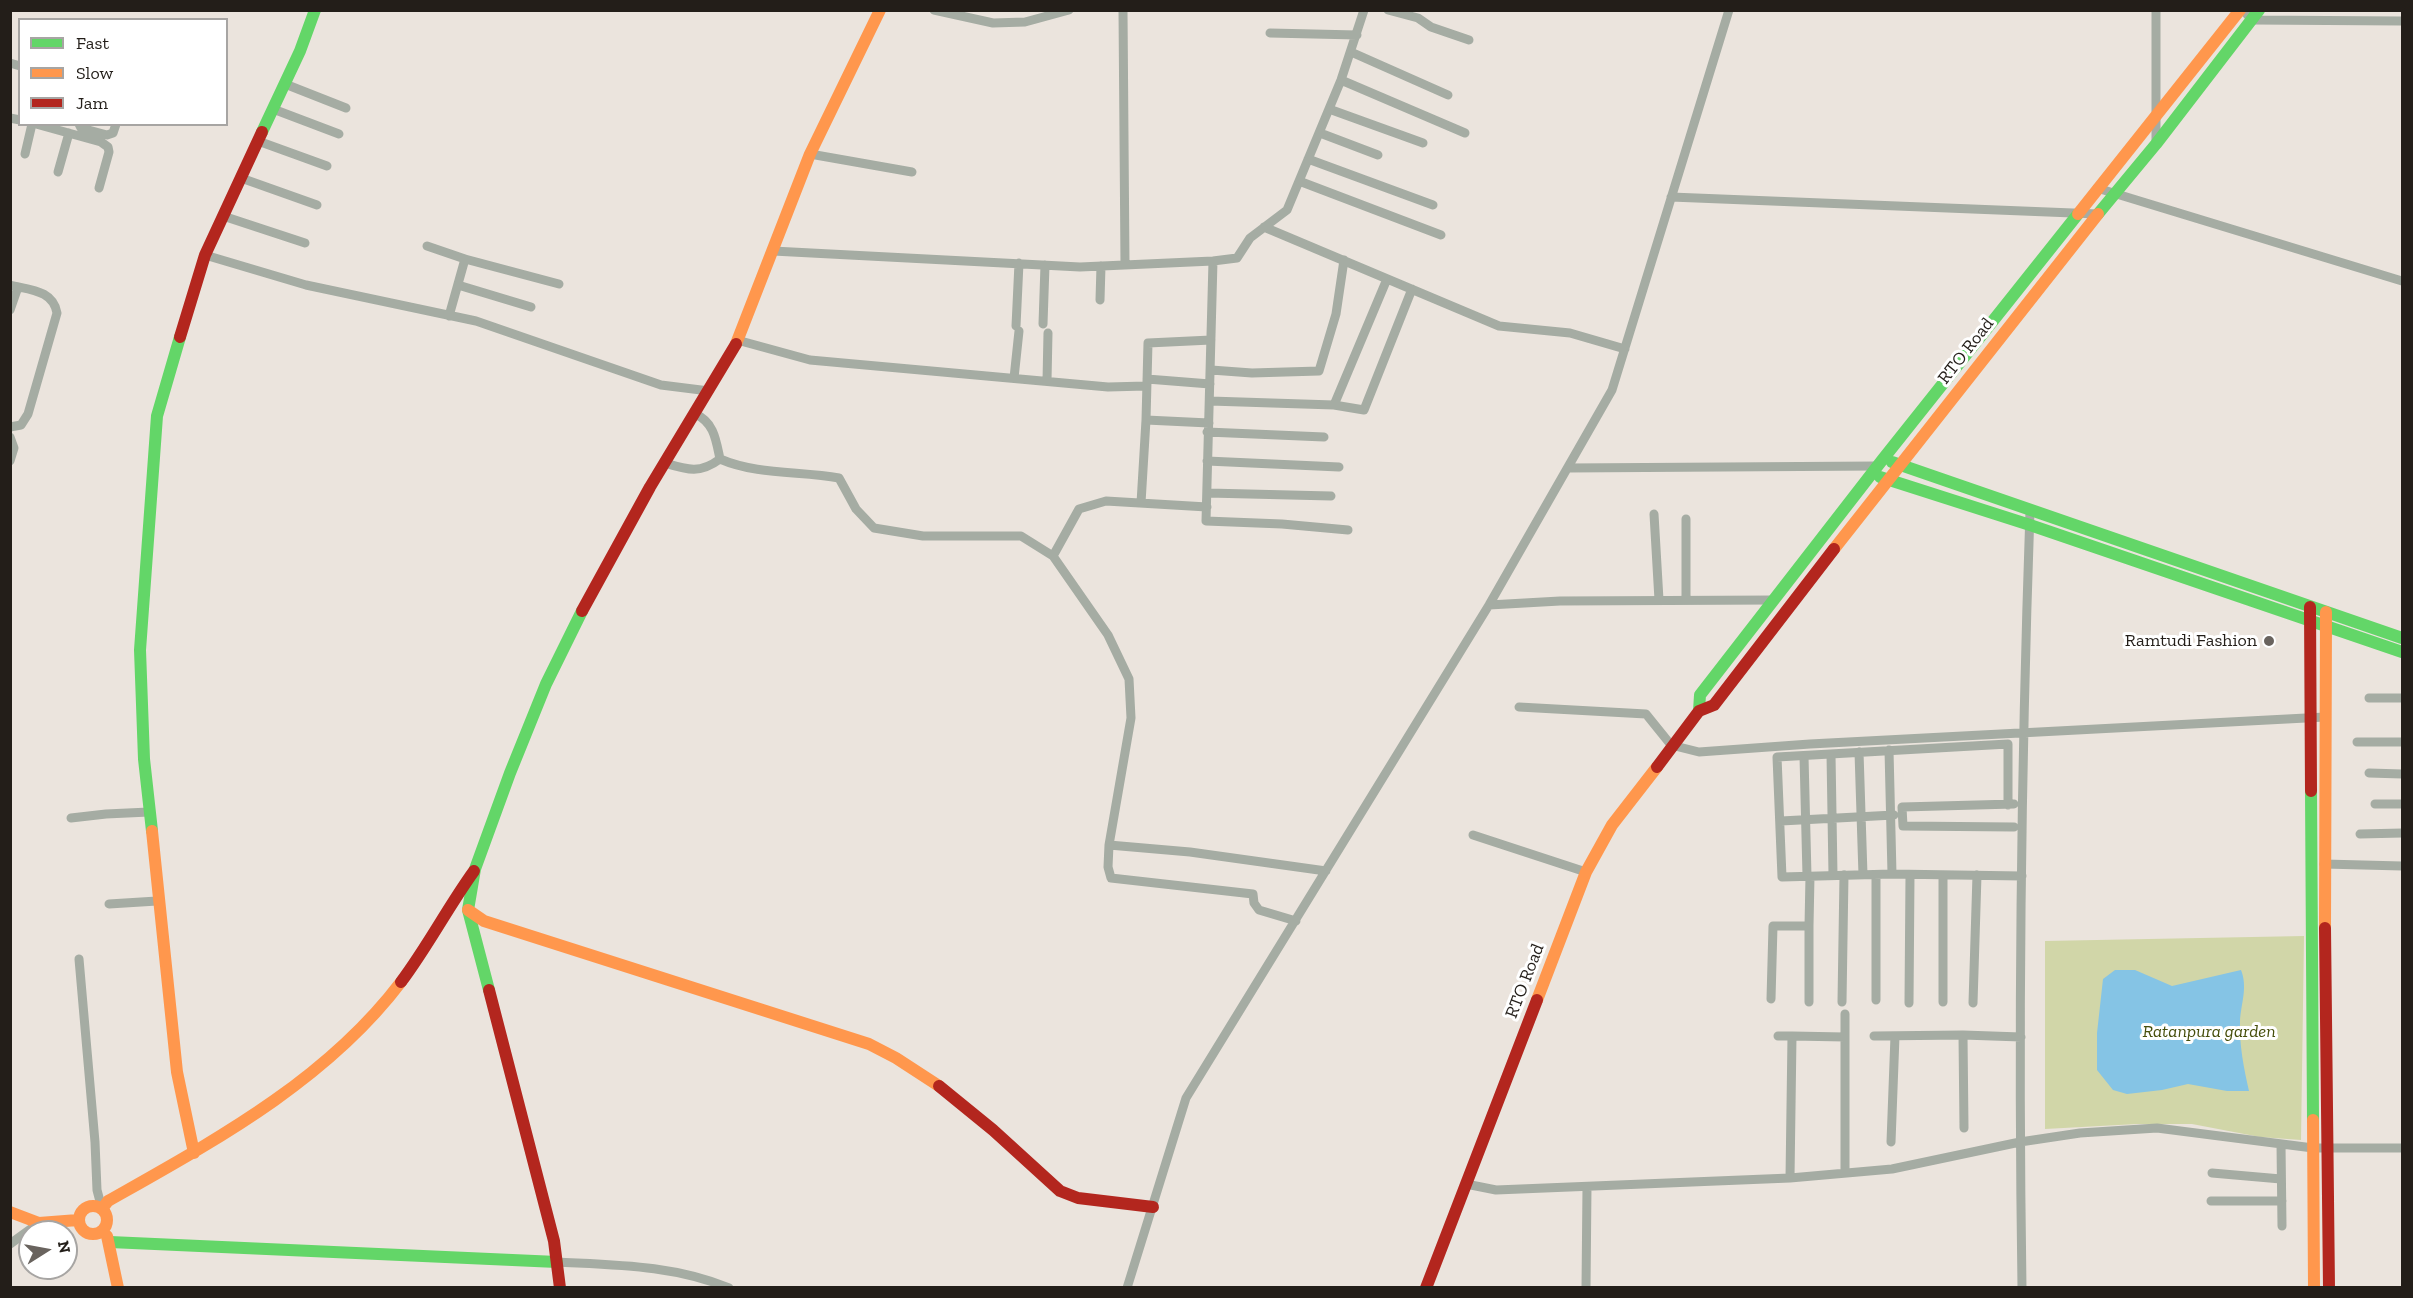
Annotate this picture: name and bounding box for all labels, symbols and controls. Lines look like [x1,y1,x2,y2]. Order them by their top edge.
legend [18,18,228,126]
text: Fast [76,32,109,54]
text: Slow [76,62,113,84]
text: Jam [76,92,108,114]
street label: RTO Road [1933,314,1999,388]
place label: Ramtudi Fashion [2125,630,2257,652]
marker: Ramtudi Fashion [2262,634,2276,648]
street label: RTO Road [1501,941,1549,1021]
park label: Ratanpura garden [2142,1021,2276,1043]
north arrow [18,1220,78,1280]
text: N [54,1239,75,1255]

